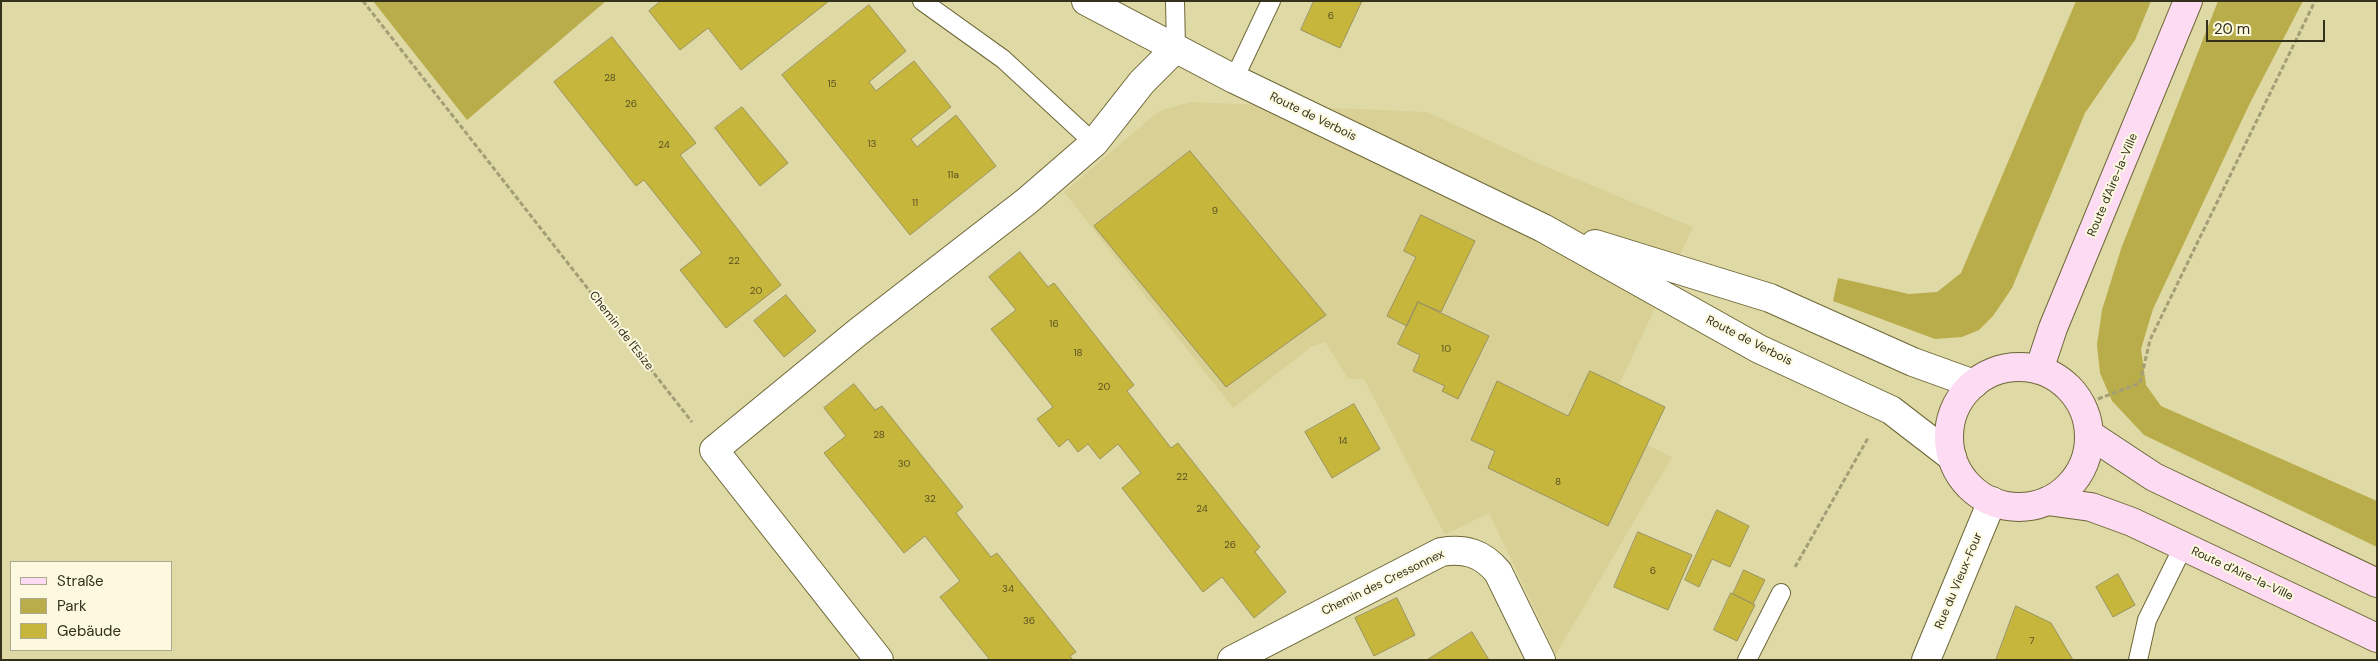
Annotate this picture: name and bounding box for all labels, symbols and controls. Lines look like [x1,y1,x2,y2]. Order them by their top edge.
house number: 6 [1328,10,1334,22]
scale bar [2208,10,2327,42]
text: 20 m [2214,19,2250,39]
house number: 28 [604,72,616,84]
house number: 15 [827,78,837,90]
street label: Route de Verbois [1267,90,1359,144]
house number: 26 [625,98,637,110]
street label: Route d'Aire-la-Ville [2085,131,2141,239]
house number: 13 [867,138,877,150]
house number: 24 [658,139,670,151]
house number: 11a [947,169,959,181]
house number: 11 [912,197,918,209]
house number: 9 [1212,205,1218,217]
house number: 22 [728,255,740,267]
house number: 20 [750,285,762,297]
street label: Chemin de l'Esize [586,289,656,373]
street label: Route de Verbois [1703,313,1795,369]
house number: 16 [1049,318,1059,330]
house number: 10 [1441,343,1451,355]
house number: 18 [1073,347,1083,359]
house number: 20 [1098,381,1110,393]
house number: 28 [873,429,885,441]
house number: 14 [1338,435,1348,447]
house number: 30 [898,458,910,470]
house number: 22 [1176,471,1188,483]
house number: 8 [1555,476,1561,488]
house number: 32 [924,493,936,505]
house number: 24 [1196,503,1208,515]
street label: Rue du Vieux-Four [1932,531,1986,631]
house number: 26 [1224,539,1236,551]
street label: Route d'Aire-la-Ville [2189,544,2295,604]
street label: Chemin des Cressonnex [1319,547,1447,619]
legend [10,561,172,651]
house number: 6 [1650,565,1656,577]
text: Straße [57,571,104,591]
house number: 34 [1002,583,1014,595]
text: Park [57,596,87,616]
house number: 36 [1023,615,1035,627]
text: Gebäude [57,621,121,641]
house number: 7 [2029,635,2035,647]

